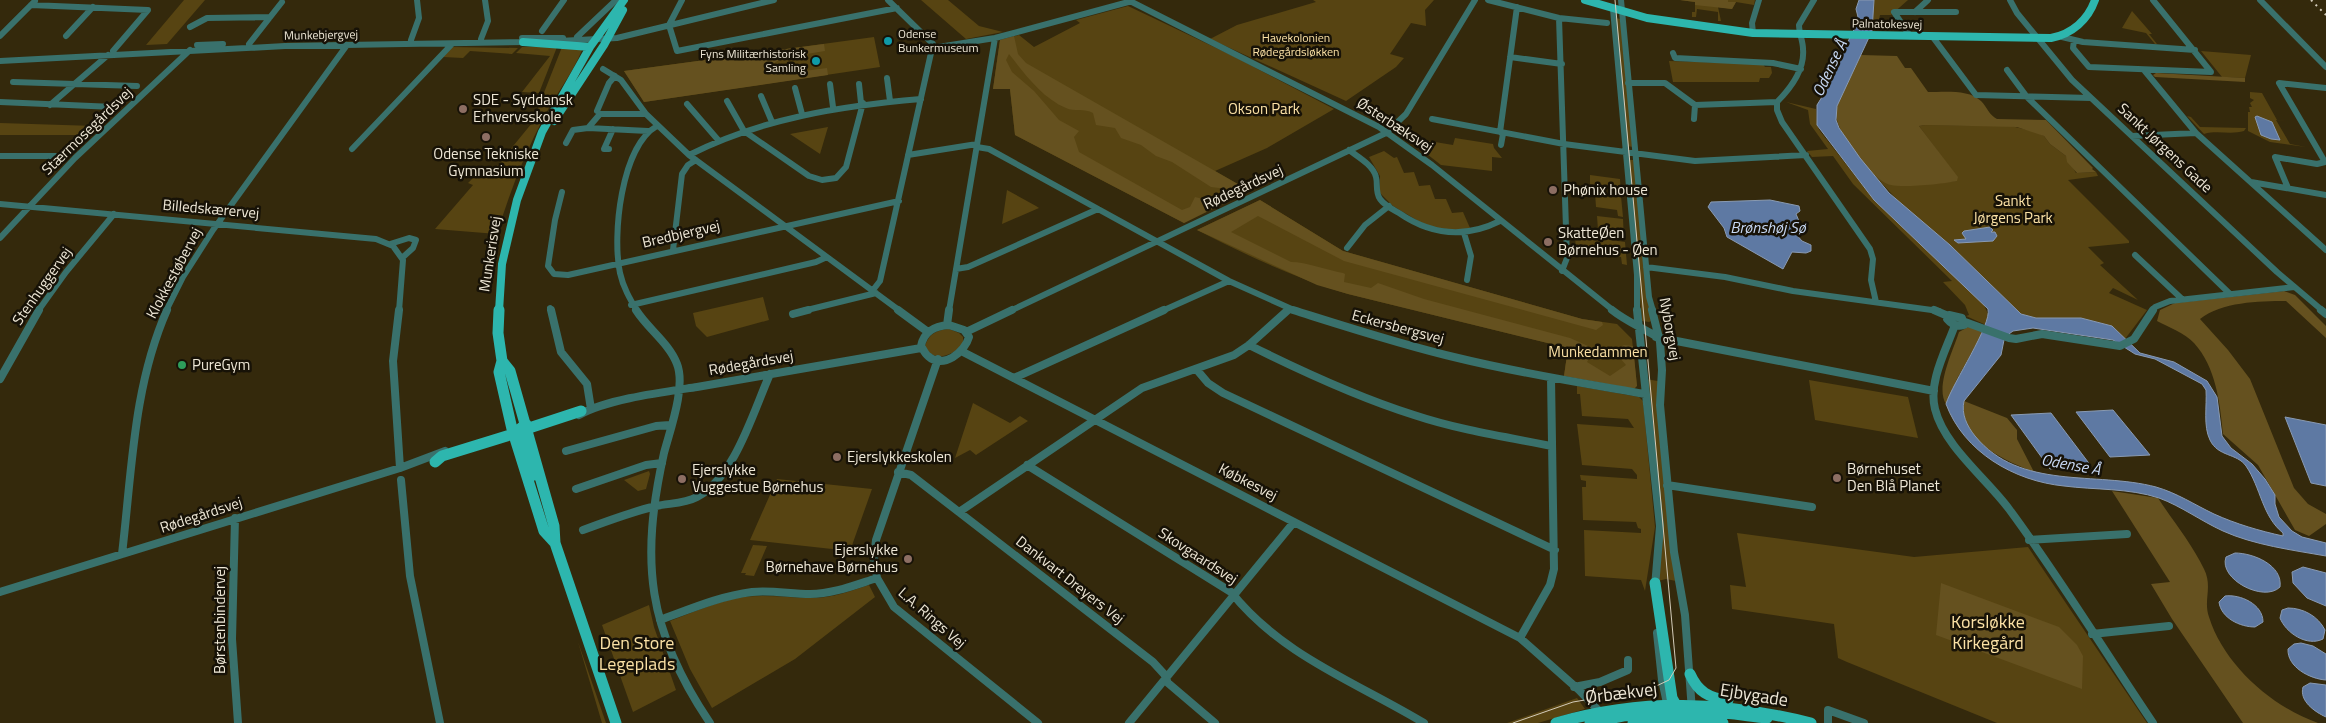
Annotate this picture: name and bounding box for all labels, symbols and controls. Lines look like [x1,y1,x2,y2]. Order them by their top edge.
street label: Palnatokesvej [1852,13,1922,34]
street label: Munkebjergvej [284,24,358,45]
place label: Odense Bunkermuseum [898,24,978,57]
park label: Havekolonien Rødegårdsløkken [1252,28,1340,61]
marker: Odense Bunkermuseum [882,35,894,47]
water label: Odense Å [1805,35,1853,100]
place label: Fyns Militærhistorisk Samling [700,44,806,77]
marker: Fyns Militærhistorisk Samling [810,55,822,67]
street label: Stærmosegårdsvej [36,81,137,180]
place label: SDE - Syddansk Erhvervsskole [473,88,573,128]
street label: Østerbæksvej [1353,91,1438,158]
park label: Okson Park [1228,97,1300,120]
street label: Sankt Jørgens Gade [2113,97,2218,198]
marker: SDE - Syddansk Erhvervsskole [457,103,469,115]
marker: Odense Tekniske Gymnasium [480,131,492,143]
place label: Odense Tekniske Gymnasium [433,142,539,182]
street label: Rødegårdsvej [1199,158,1286,215]
place label: Phønix house [1563,178,1648,201]
marker: Phønix house [1547,184,1559,196]
park label: Sankt Jørgens Park [1973,189,2053,229]
street label: Billedskærervej [162,193,260,224]
street label: Bredbjergvej [640,213,722,254]
street label: Munkerisvej [472,214,507,293]
water label: Brønshøj Sø [1730,215,1807,239]
place label: SkatteØen Børnehus - Øen [1558,221,1658,261]
street label: Klokkestøbervej [140,223,207,323]
marker: SkatteØen Børnehus - Øen [1542,236,1554,248]
street label: Stenhuggervej [6,242,77,330]
street label: Nyborgvej [1654,295,1687,362]
street label: Eckersbergsvej [1350,303,1447,350]
park label: Munkedammen [1548,340,1648,363]
street label: Rødegårdsvej [707,344,795,381]
place label: PureGym [192,353,250,376]
marker: PureGym [176,359,188,371]
place label: Ejerslykkeskolen [847,445,952,468]
water label: Odense Å [2039,447,2104,481]
marker: Ejerslykkeskolen [831,451,843,463]
street label: Købkesvej [1215,457,1282,506]
place label: Børnehuset Den Blå Planet [1847,457,1941,497]
place label: Ejerslykke Vuggestue Børnehus [692,458,823,498]
marker: Børnehuset Den Blå Planet [1831,472,1843,484]
marker: Ejerslykke Vuggestue Børnehus [676,473,688,485]
street label: Rødegårdsvej [157,490,245,539]
street label: Skovgaardsvej [1154,521,1242,590]
street label: Dankvart Dreyers Vej [1011,530,1129,629]
place label: Ejerslykke Børnehave Børnehus [766,538,898,578]
marker: Ejerslykke Børnehave Børnehus [902,553,914,565]
street label: Børstenbindervej [208,566,231,674]
street label: L.A. Rings Vej [893,582,971,654]
park label: Korsløkke Kirkegård [1951,608,2025,656]
park label: Den Store Legeplads [599,629,675,677]
street label: Ørbækvej [1583,675,1658,710]
street label: Ejbygade [1718,676,1790,713]

